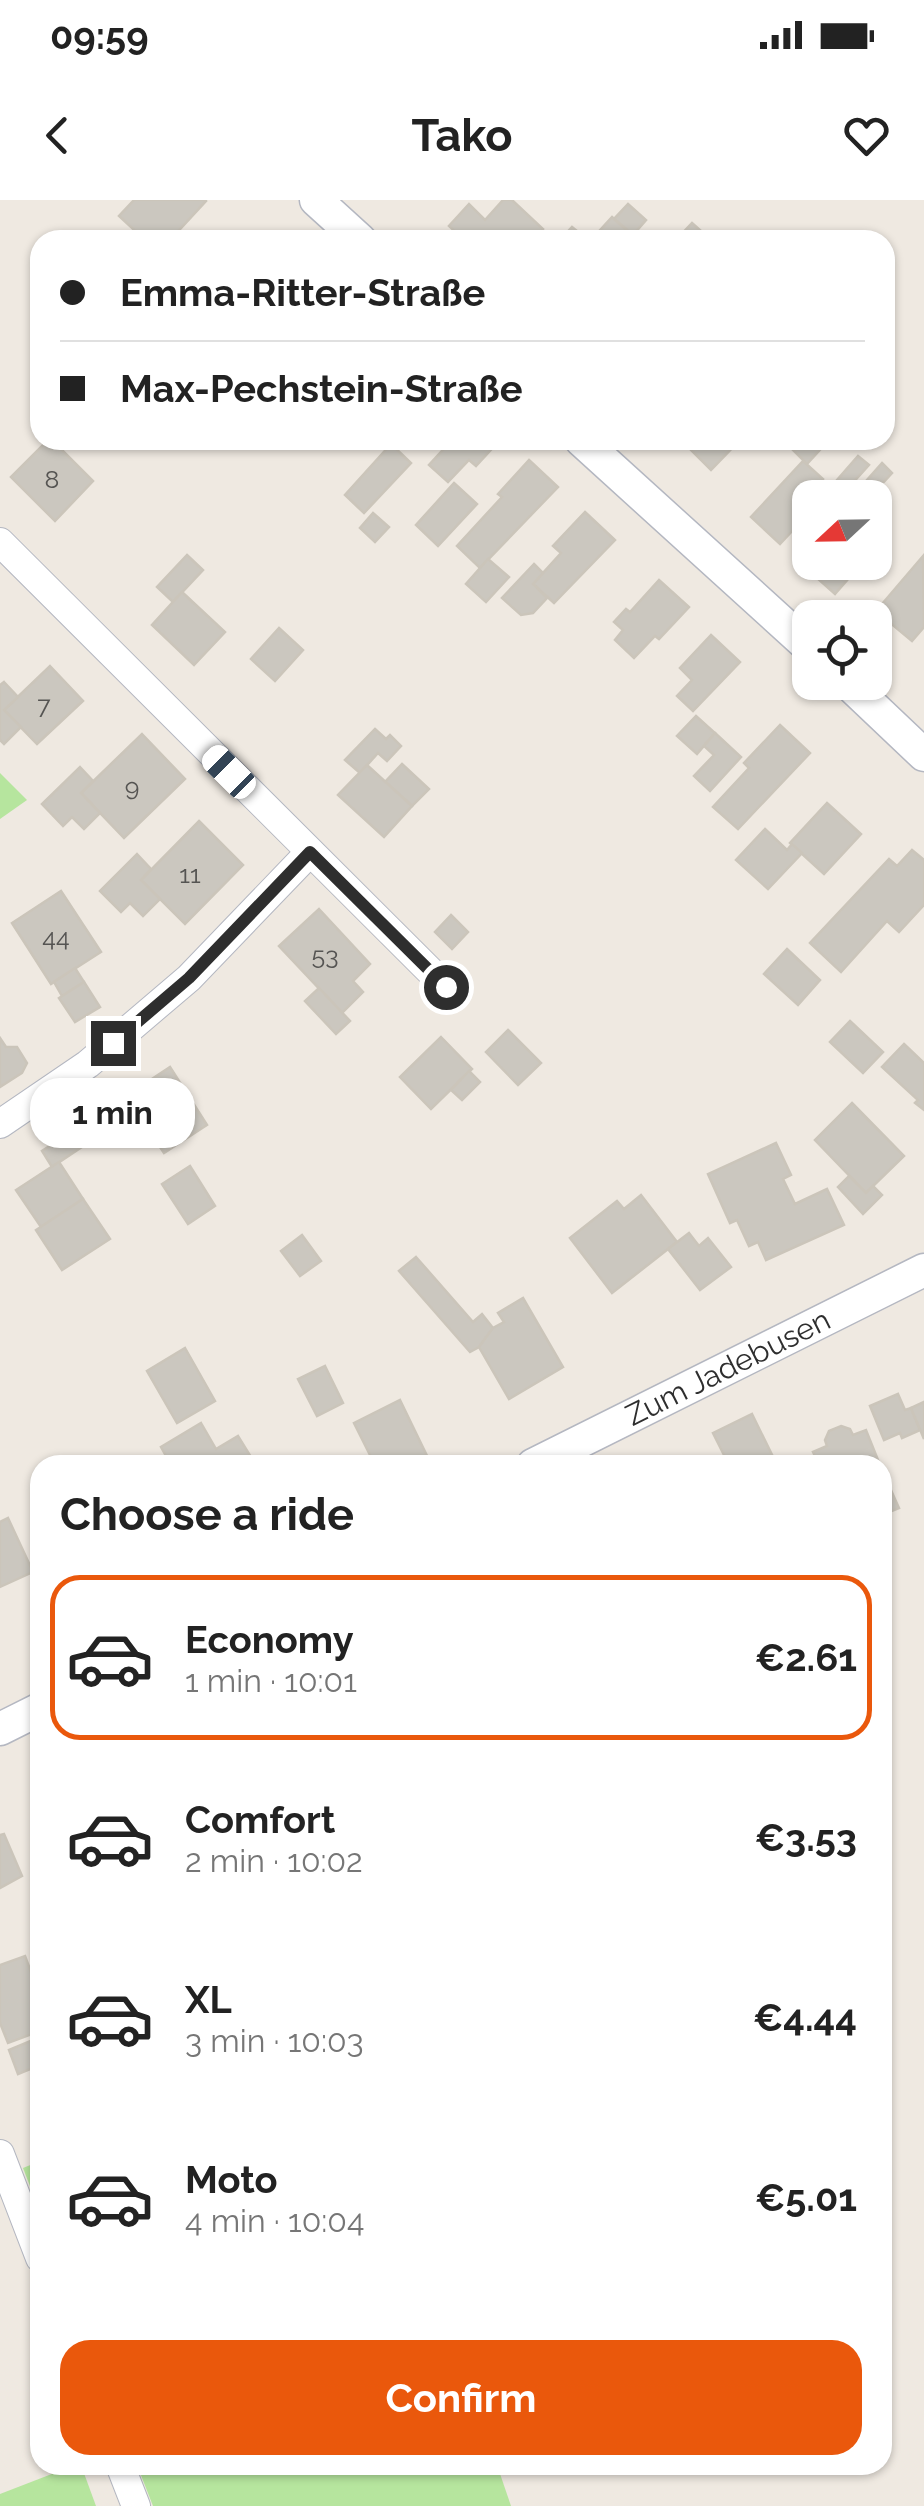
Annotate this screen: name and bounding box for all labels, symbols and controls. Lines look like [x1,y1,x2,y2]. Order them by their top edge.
text: 09:59 [50,13,149,58]
icon: back [30,108,85,163]
icon: heart [839,108,894,163]
text: Tako [411,109,513,162]
text: Emma-Ritter-Straße [120,270,485,315]
text: Max-Pechstein-Straße [120,366,522,411]
house number: 8 [45,464,59,494]
north arrow [792,480,892,580]
map controls [792,480,892,700]
button: locate [792,600,892,700]
house number: 7 [37,690,51,720]
car [197,740,261,804]
house number: 9 [125,772,139,802]
house number: 11 [179,859,201,889]
house number: 44 [42,922,70,952]
house number: 53 [312,940,338,970]
route start [424,965,469,1010]
route end [91,1021,136,1066]
callout: 1 min [31,1078,196,1148]
text: 1 min [72,1094,153,1131]
street label: Zum Jadebusen [620,1302,836,1433]
text: Choose a ride [60,1488,354,1541]
icon: car [65,1613,155,1703]
text: Economy [185,1617,354,1662]
text: €2.61 [755,1635,857,1680]
text: 1 min · 10:01 [185,1662,357,1699]
icon: car [65,1793,155,1883]
text: Comfort [185,1797,335,1842]
text: €3.53 [755,1815,857,1860]
text: 2 min · 10:02 [185,1842,363,1879]
icon: car [65,1973,155,2063]
text: XL [185,1977,232,2022]
text: €4.44 [753,1995,857,2040]
text: 3 min · 10:03 [185,2022,364,2059]
icon: car [65,2153,155,2243]
text: Moto [185,2157,278,2202]
text: €5.01 [755,2175,857,2220]
text: 4 min · 10:04 [185,2202,364,2239]
button: Confirm [60,2340,862,2455]

